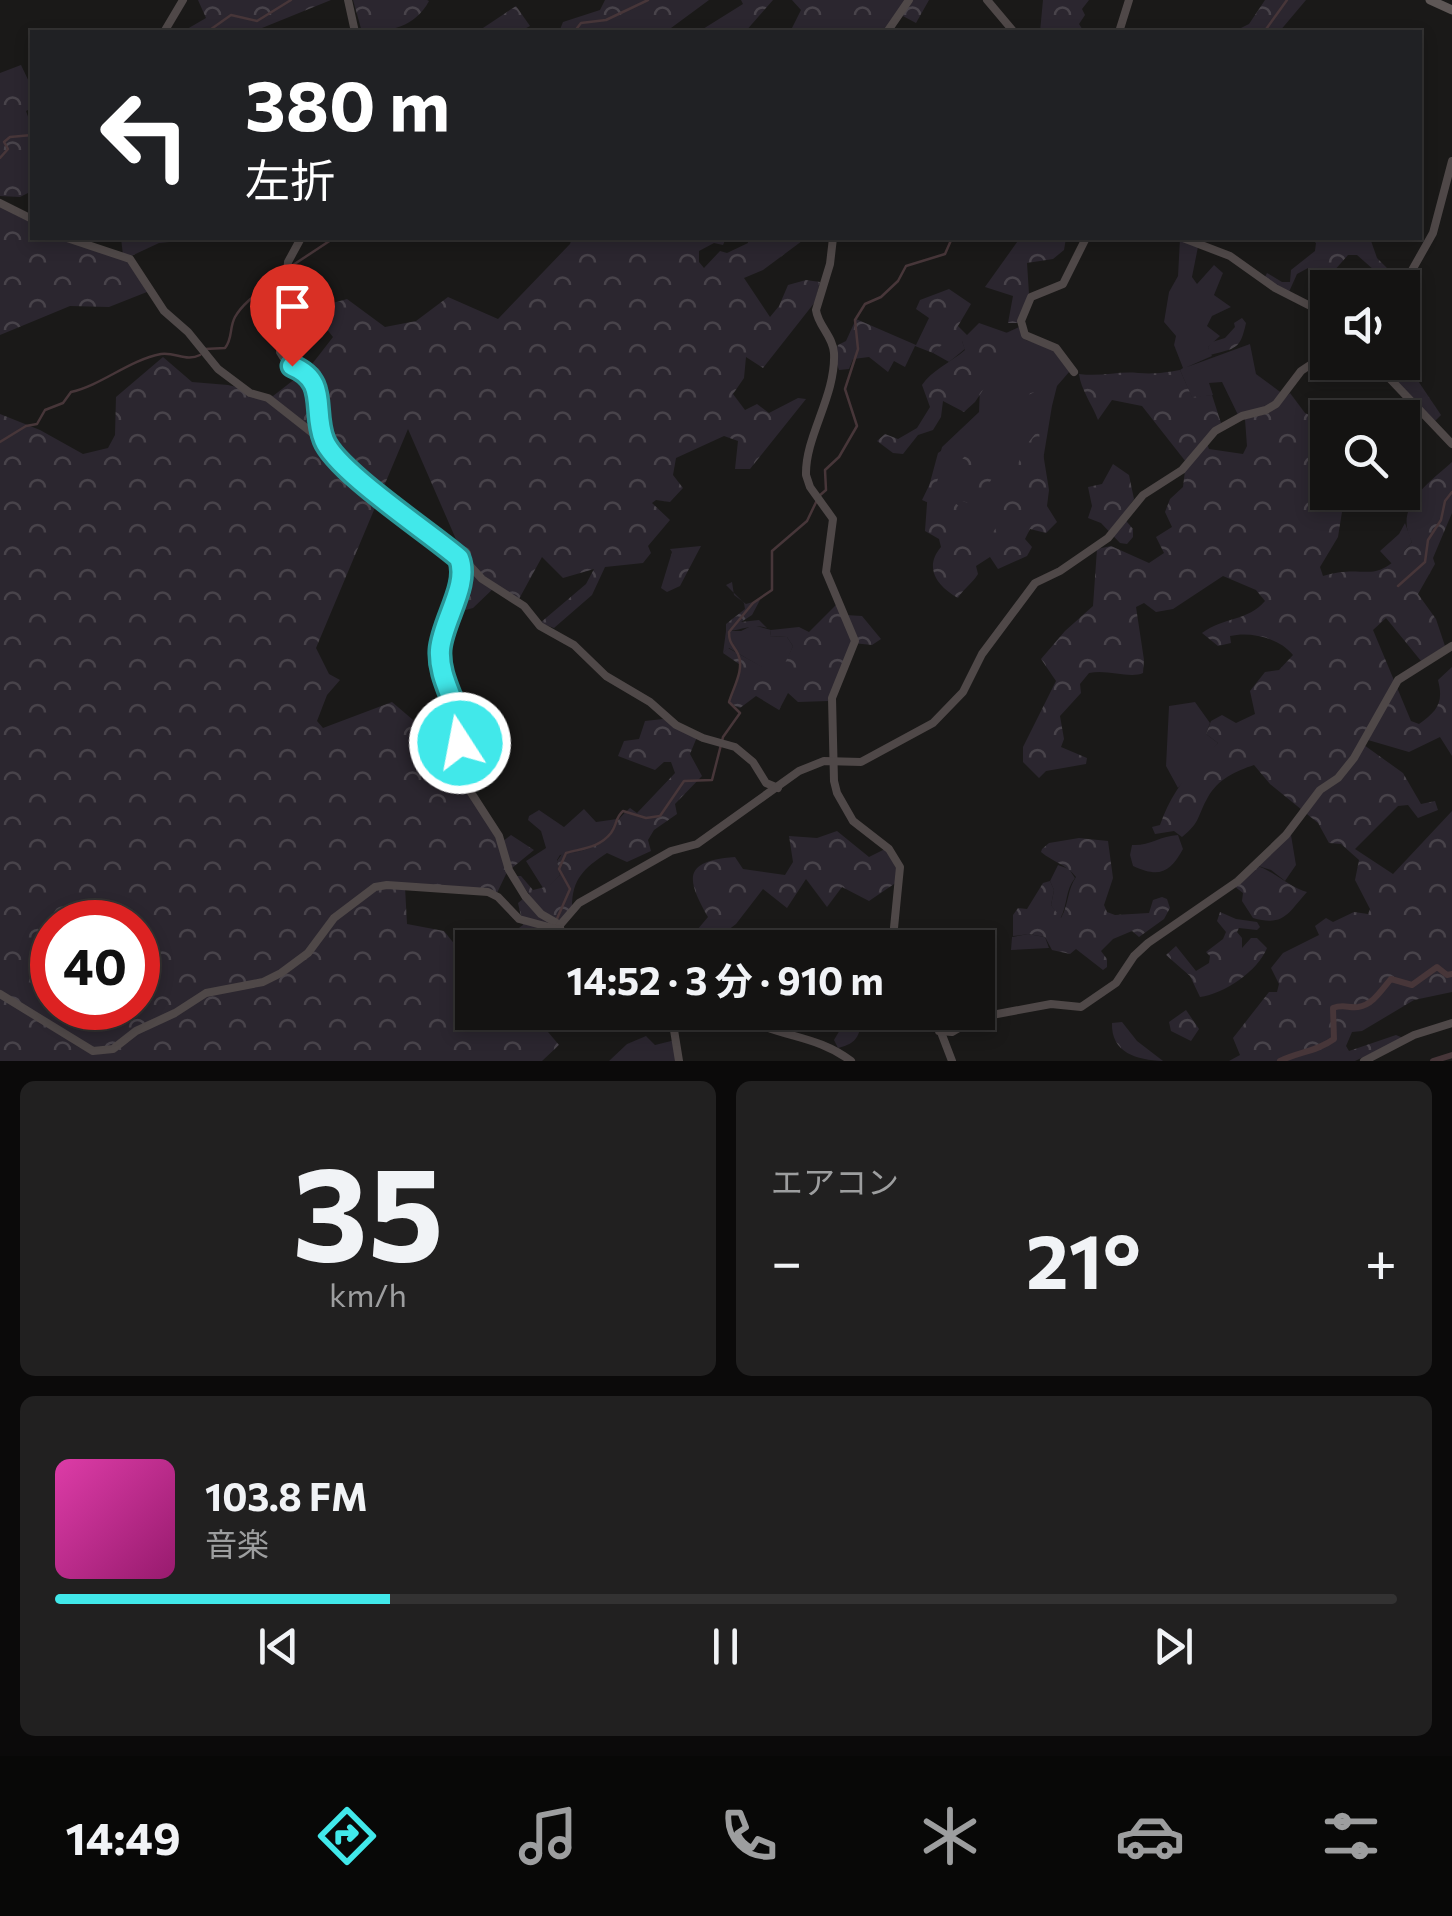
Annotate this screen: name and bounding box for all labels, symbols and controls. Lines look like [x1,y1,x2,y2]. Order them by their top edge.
text: 380 m [245,60,450,145]
icon: left [80,70,210,200]
text: 左折 [245,151,335,206]
pin [250,264,335,367]
map controls [1310,270,1420,510]
button: sound [1310,270,1420,380]
icon: arrive [265,279,320,334]
button: search [1310,400,1420,510]
position arrow [408,691,512,795]
speed limit sign: 40 [30,900,160,1030]
text: 14:52 · 3 分 · 910 m [566,956,884,1003]
text: 35 [292,1129,444,1288]
text: エアコン [771,1161,899,1201]
text: 21° [1026,1213,1141,1304]
text: − [771,1226,802,1293]
text: + [1365,1226,1397,1293]
text: km/h [329,1274,407,1314]
text: 103.8 FM [205,1472,368,1519]
text: 音楽 [205,1523,269,1563]
icon: previous [251,1619,306,1674]
icon: pause [698,1619,753,1674]
icon: next [1146,1619,1201,1674]
icon: directions [312,1801,382,1871]
icon: music [513,1801,583,1871]
icon: phone [714,1801,784,1871]
icon: climate [915,1801,985,1871]
icon: car [1115,1801,1185,1871]
icon: filters [1316,1801,1386,1871]
text: 14:49 [65,1809,181,1864]

